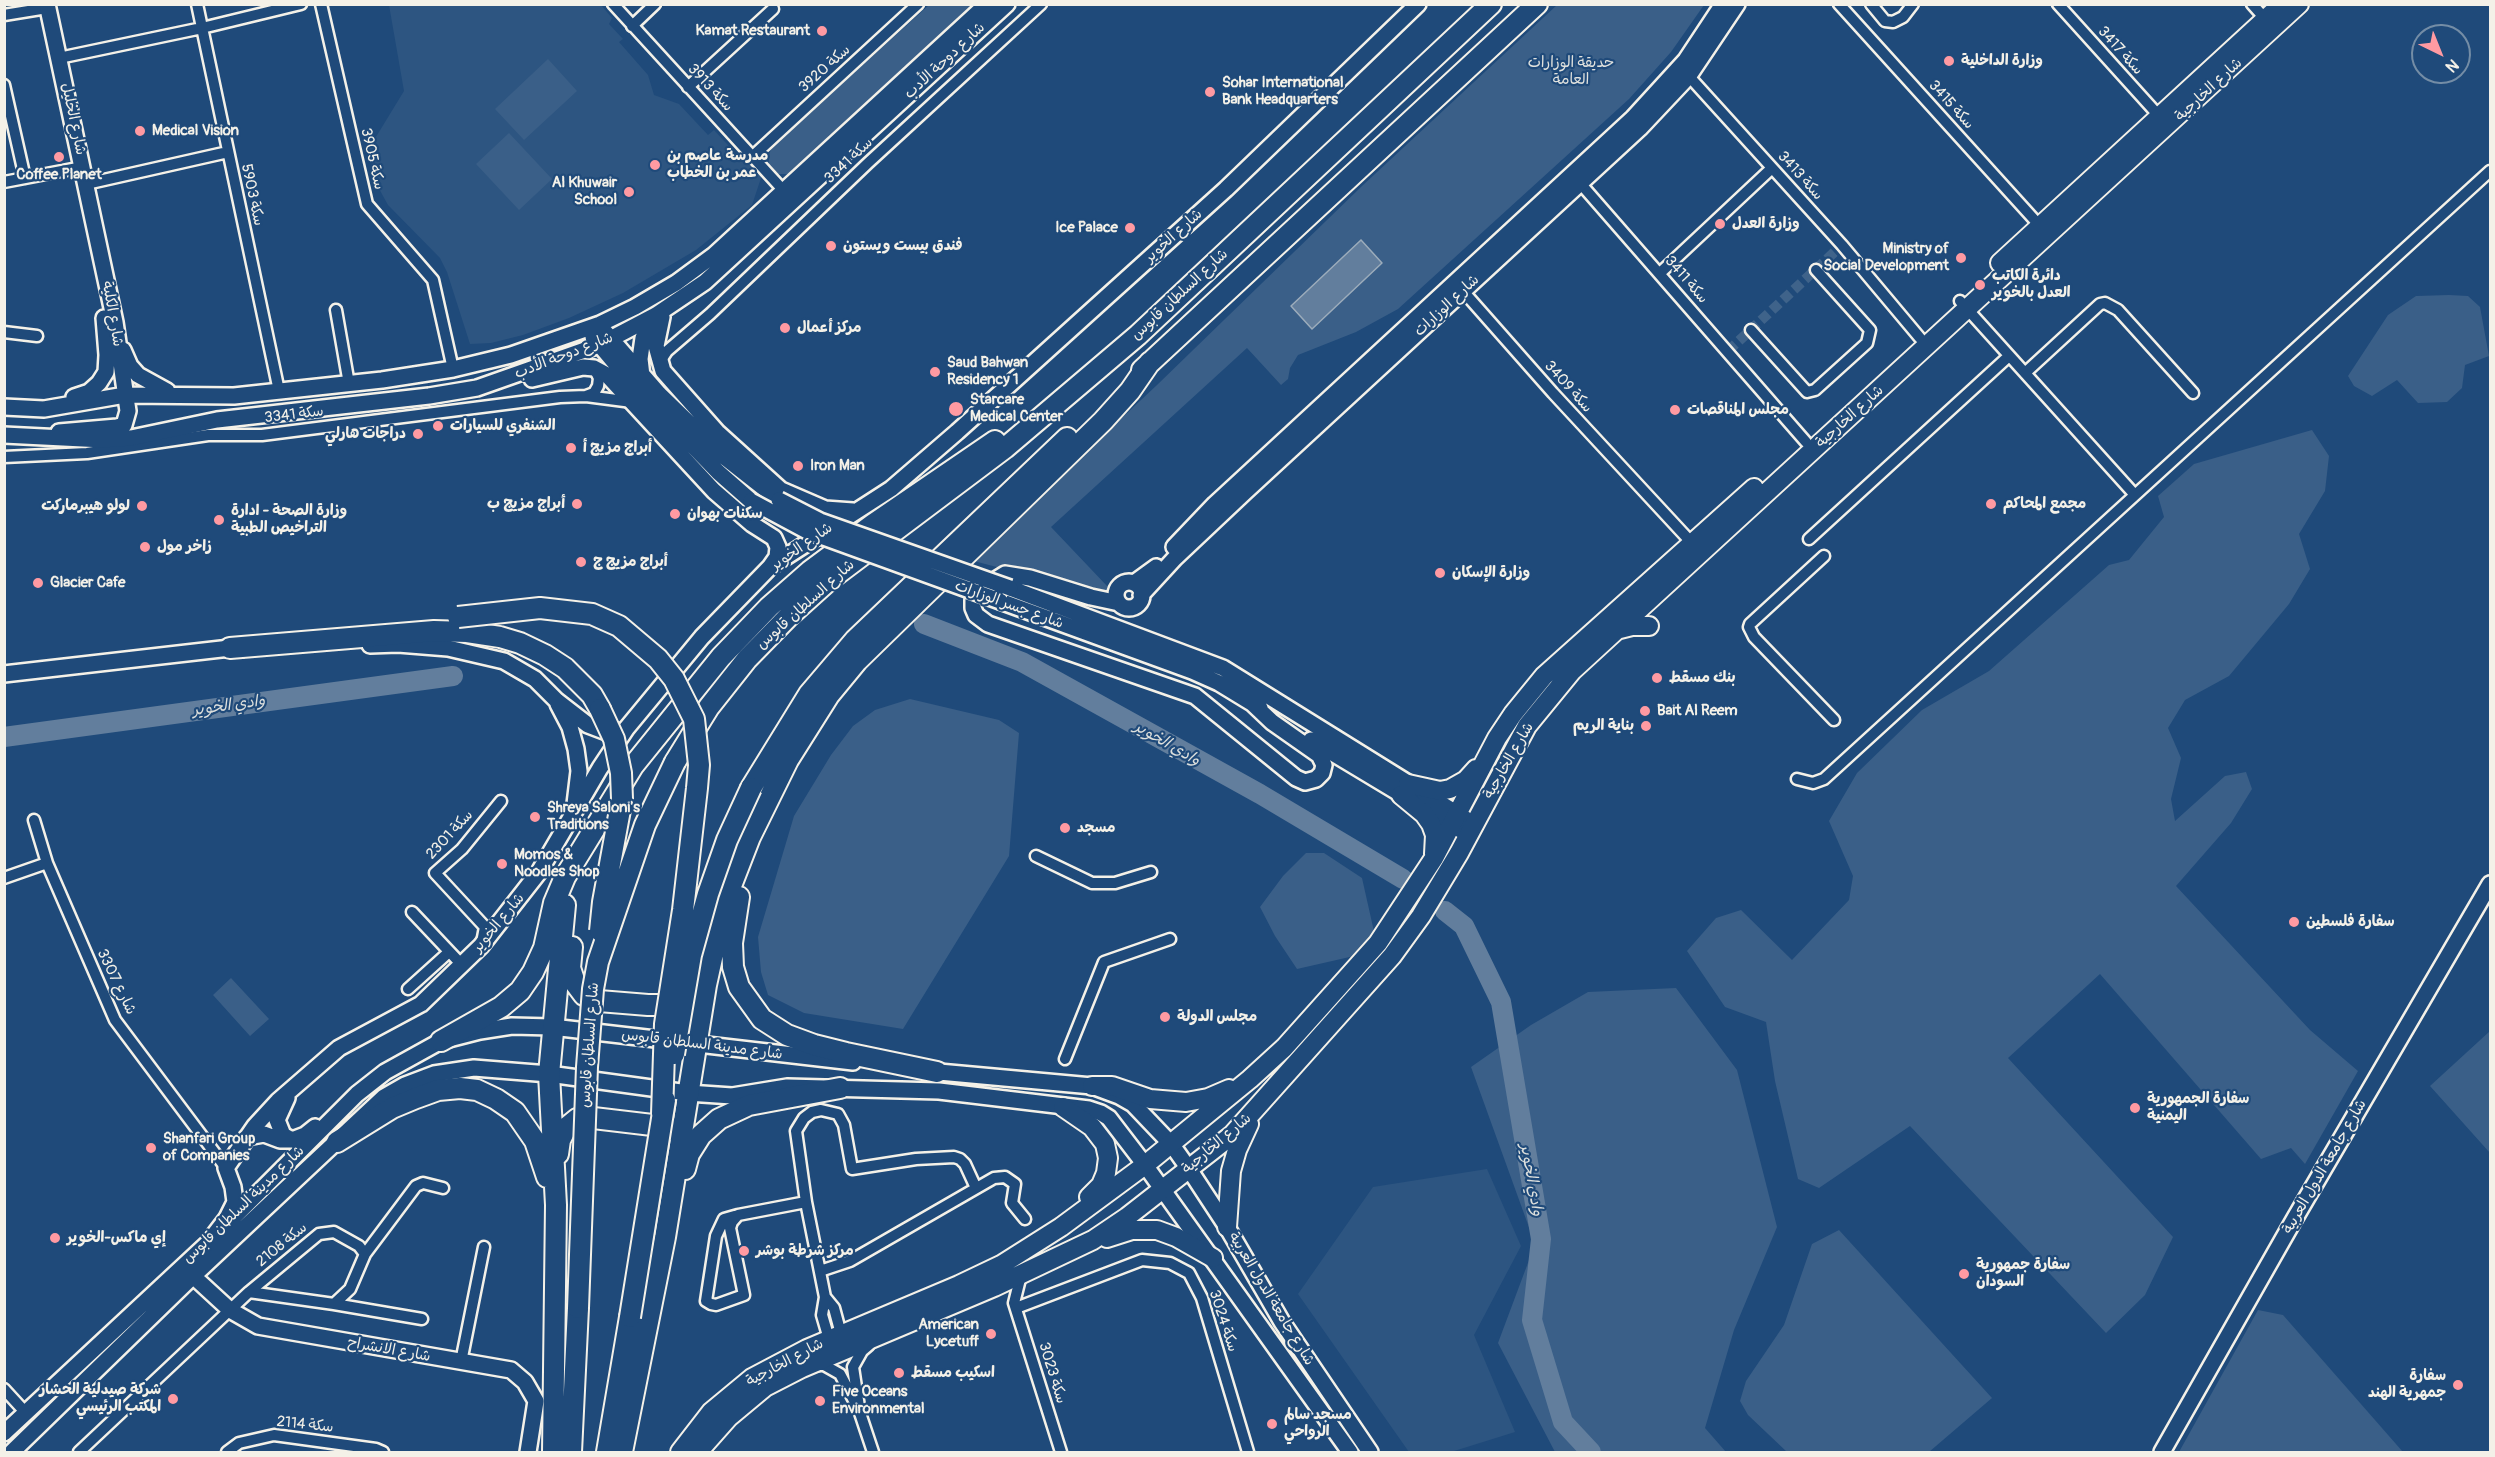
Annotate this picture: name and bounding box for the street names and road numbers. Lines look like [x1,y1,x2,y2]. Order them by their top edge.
street label: شارع دوحة الأدب [901,19,989,103]
street label: سكة 3417 [2094,23,2146,79]
street label: سكة 3920 [796,41,854,97]
street label: شارع الخارجية [2172,54,2246,126]
street label: سكة 3913 [683,60,737,116]
street label: سكة 3415 [1924,77,1978,133]
street label: شارع الخليل [57,81,89,157]
street label: سكة 3905 [356,126,388,192]
street label: سكة 3341 [821,134,877,188]
street label: سكة 3413 [1773,148,1827,204]
street label: سكة 5903 [237,162,267,228]
street label: شارع الخوير [1141,205,1207,267]
street label: شارع السلطان قابوس [1128,246,1232,344]
street label: سكة 3411 [1660,253,1712,307]
street label: شارع الوزارات [1411,271,1483,341]
street label: شارع الكلية [97,280,127,348]
street label: شارع دوحة الأدب [512,329,616,383]
street label: سكة 3409 [1540,357,1596,417]
street label: شارع الخارجية [1812,382,1888,452]
street label: سكة 3341 [263,402,325,428]
street label: شارع الخوير [768,519,836,575]
street label: شارع السلطان قابوس [753,556,859,654]
street label: شارع جسر الوزارات [952,577,1066,633]
street label: شارع الخارجية [1480,720,1538,802]
street label: سكة 2301 [423,807,477,863]
street label: شارع الخوير [469,890,529,956]
street label: 3307 شارع [92,946,140,1018]
street label: شارع السلطان قابوس [577,982,603,1108]
street label: شارع مدينة السلطان قابوس [620,1026,784,1064]
street label: شارع جامعة الدول العربية [2279,1097,2371,1237]
street label: شارع الخارجية [1179,1110,1255,1178]
street label: شارع مدينة السلطان قابوس [179,1142,309,1268]
street label: سكة 2108 [253,1219,311,1271]
street label: شارع جامعة الدول العربية [1224,1229,1318,1369]
street label: سكة 3024 [1205,1288,1241,1354]
street label: شارع الانشراح [346,1334,432,1366]
street label: شارع الخارجية [743,1335,827,1391]
street label: سكة 3023 [1034,1340,1070,1406]
street label: سكة 2114 [276,1413,334,1437]

